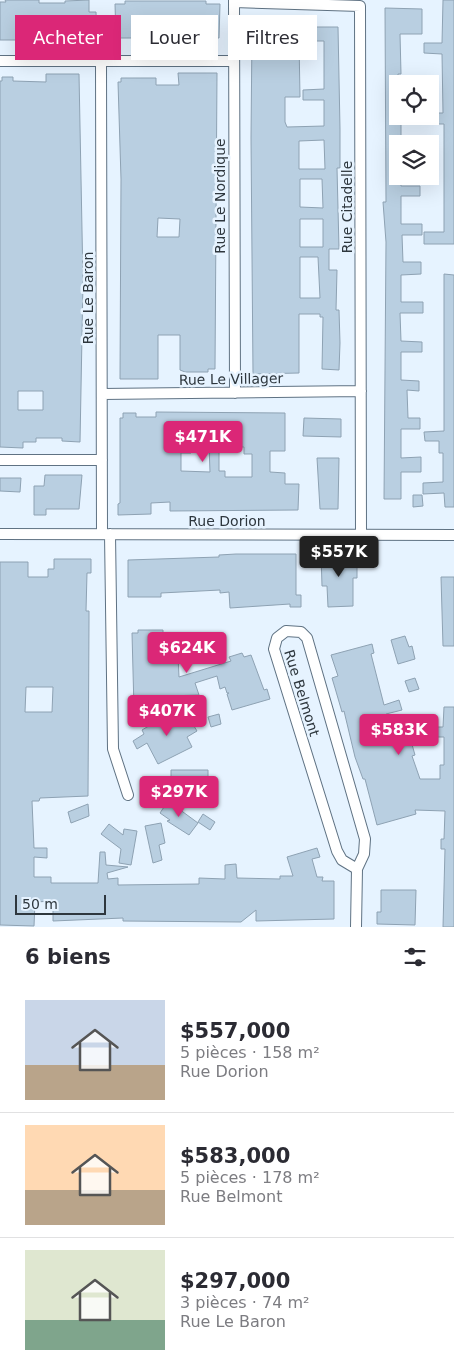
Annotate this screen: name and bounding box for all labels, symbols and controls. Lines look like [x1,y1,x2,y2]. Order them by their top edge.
chip: Acheter [15,15,121,60]
chip: Louer [131,15,218,60]
chip: Filtres [228,15,317,60]
map controls [389,75,439,185]
button: locate [389,75,439,125]
button: layers [389,135,439,185]
street label: Rue Le Nordique [212,138,228,254]
street label: Rue Citadelle [339,161,355,253]
street label: Rue Le Baron [80,252,96,344]
street label: Rue Le Villager [179,370,284,388]
pin: $471K [168,420,238,463]
text: $471K [175,427,231,446]
street label: Rue Dorion [188,513,266,529]
pin: $557K [304,536,374,578]
text: $557K [311,542,367,561]
pin: $624K [152,632,222,674]
text: $624K [159,638,215,657]
street label: Rue Belmont [281,648,323,739]
pin: $407K [132,694,202,737]
text: $407K [139,701,195,720]
pin: $583K [364,714,434,756]
text: $583K [371,720,427,739]
pin: $297K [144,776,214,818]
text: $297K [151,782,207,801]
scale bar [15,892,106,915]
text: 50 m [22,896,58,912]
icon: filters [401,943,429,971]
text: 6 biens [25,945,111,969]
text: $557,000 [180,1019,290,1043]
icon: home [65,1020,125,1080]
text: 5 pièces · 158 m² [180,1043,320,1062]
text: Rue Dorion [180,1062,269,1081]
text: $583,000 [180,1144,290,1168]
icon: home [65,1145,125,1205]
text: 5 pièces · 178 m² [180,1168,320,1187]
text: Rue Belmont [180,1187,283,1206]
text: $297,000 [180,1269,290,1293]
icon: home [65,1270,125,1330]
text: 3 pièces · 74 m² [180,1293,309,1312]
text: Rue Le Baron [180,1312,286,1331]

